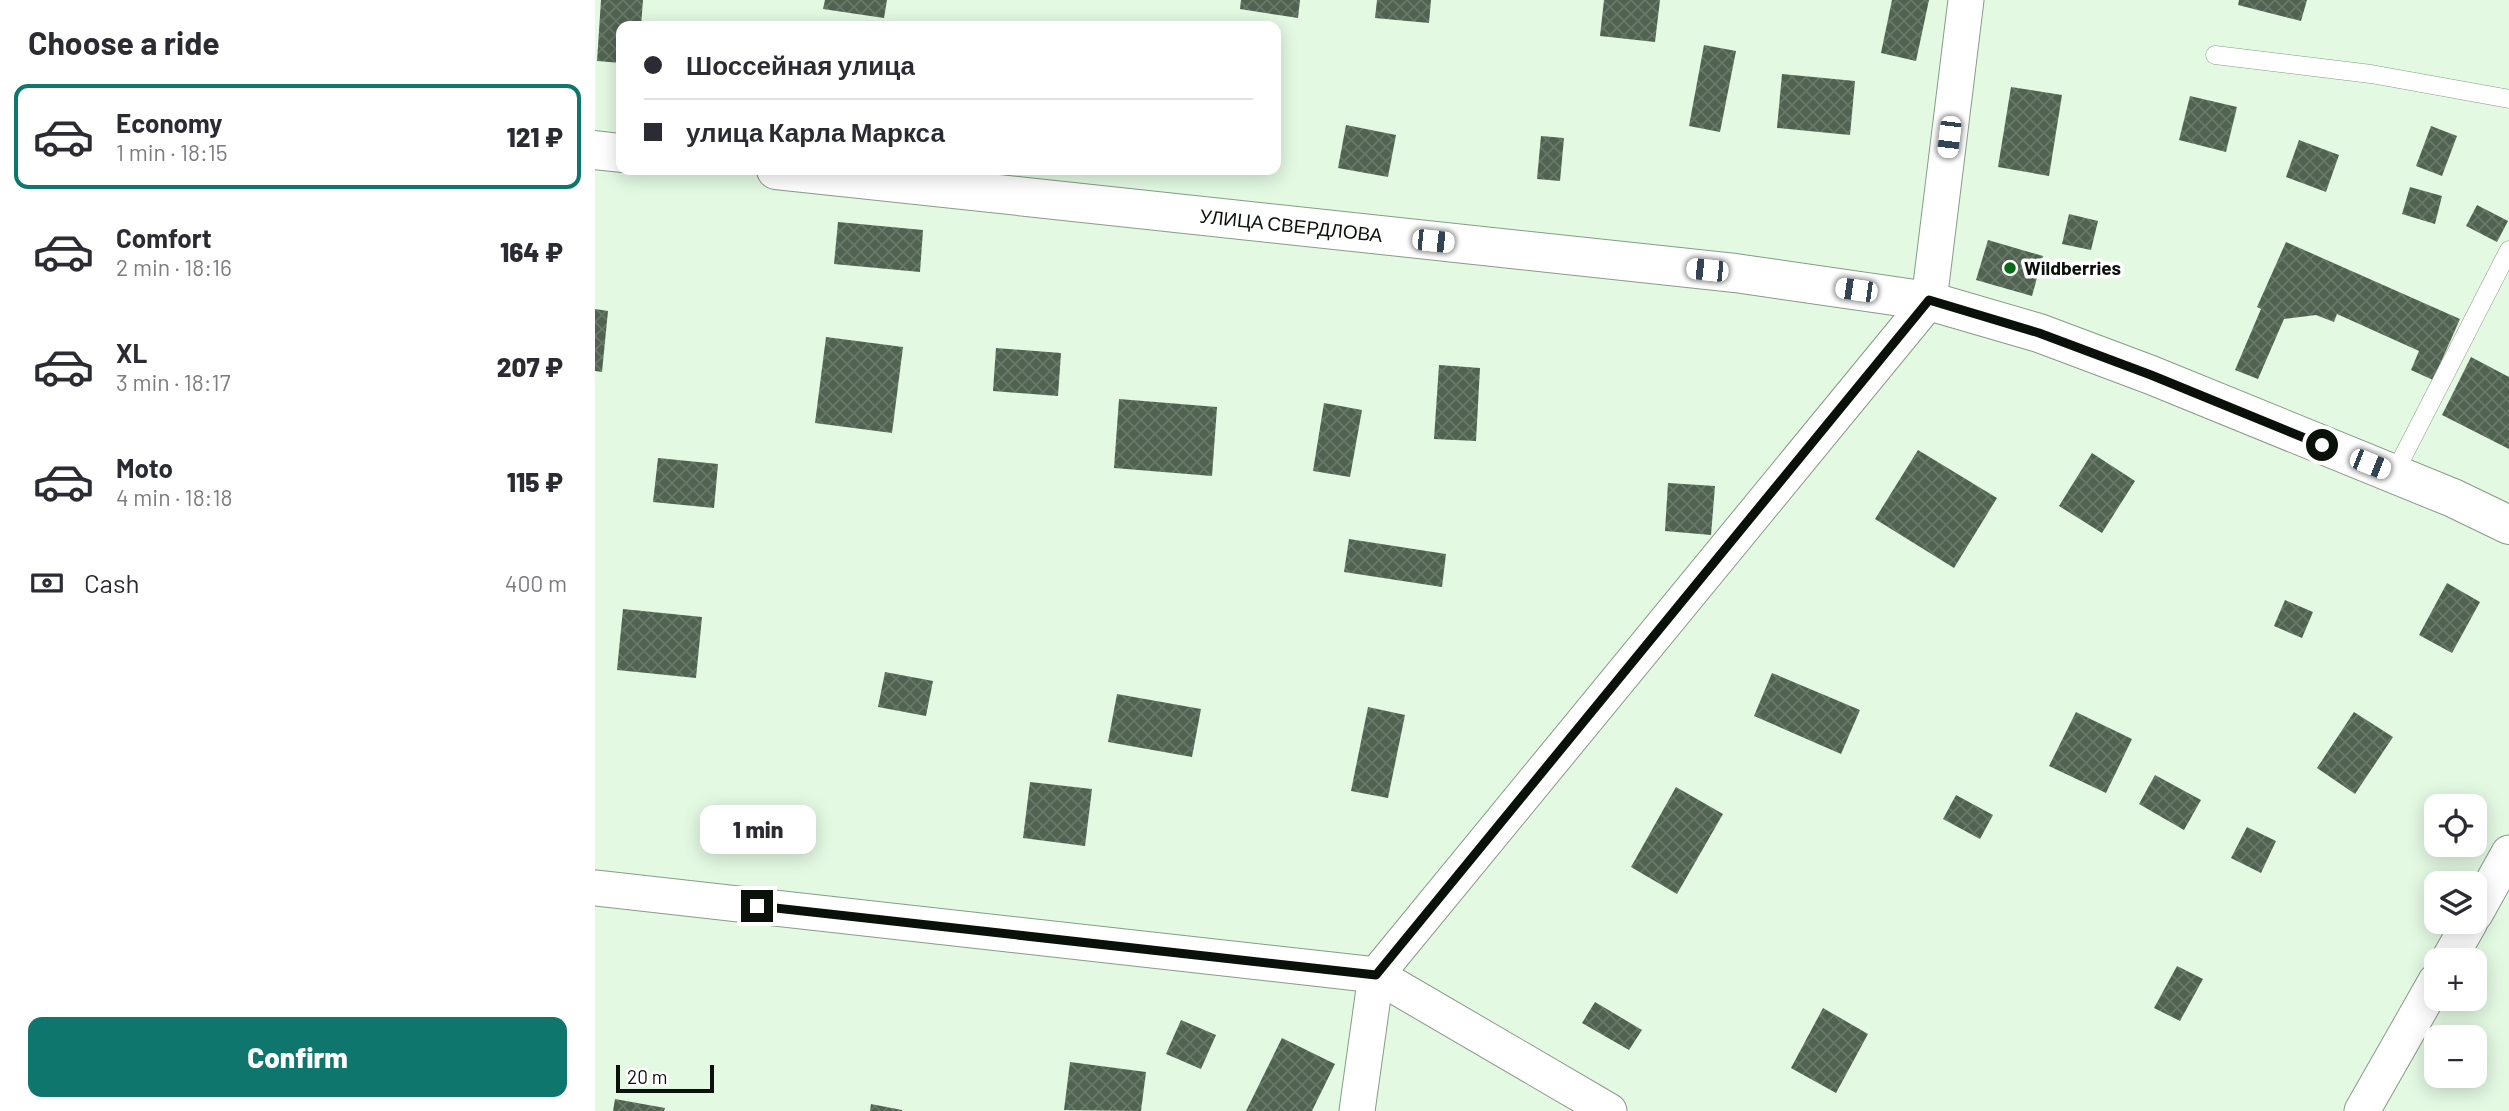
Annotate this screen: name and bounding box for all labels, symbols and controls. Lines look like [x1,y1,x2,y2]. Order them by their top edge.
text: Choose a ride [28,23,220,61]
text: Шоссейная улица [686,49,915,80]
icon: car [32,105,95,168]
text: Economy [116,107,222,138]
car [1937,115,1962,159]
text: улица Карла Маркса [686,116,945,147]
text: 121 ₽ [506,121,563,152]
text: 1 min · 18:15 [116,138,228,166]
street label: УЛИЦА СВЕРДЛОВА [1199,204,1384,246]
icon: car [32,220,95,283]
text: Comfort [116,222,212,253]
car [1412,228,1455,254]
text: 164 ₽ [500,236,563,267]
text: 2 min · 18:16 [116,253,232,281]
place label: Wildberries [2024,256,2121,279]
car [1686,257,1729,283]
marker: Wildberries [2002,260,2018,276]
car [1834,277,1879,303]
icon: car [32,335,95,398]
text: XL [116,337,147,368]
text: 207 ₽ [497,351,563,382]
text: 3 min · 18:17 [116,368,231,396]
route start [2306,429,2338,461]
car [2347,446,2394,482]
icon: car [32,450,95,513]
text: Moto [116,452,173,483]
text: 115 ₽ [507,466,563,497]
text: 4 min · 18:18 [116,483,232,511]
icon: cash [28,564,66,602]
text: Cash [84,567,139,598]
text: 400 m [505,569,567,597]
map controls [2424,794,2487,1088]
button: locate [2424,794,2487,857]
callout: 1 min [699,804,815,853]
text: 1 min [733,815,783,843]
button: layers [2424,871,2487,934]
route end [741,890,773,922]
button: + [2424,948,2487,1011]
button: Confirm [28,1017,567,1097]
button: − [2424,1025,2487,1088]
scale bar [616,1062,714,1094]
text: 20 m [627,1065,667,1088]

